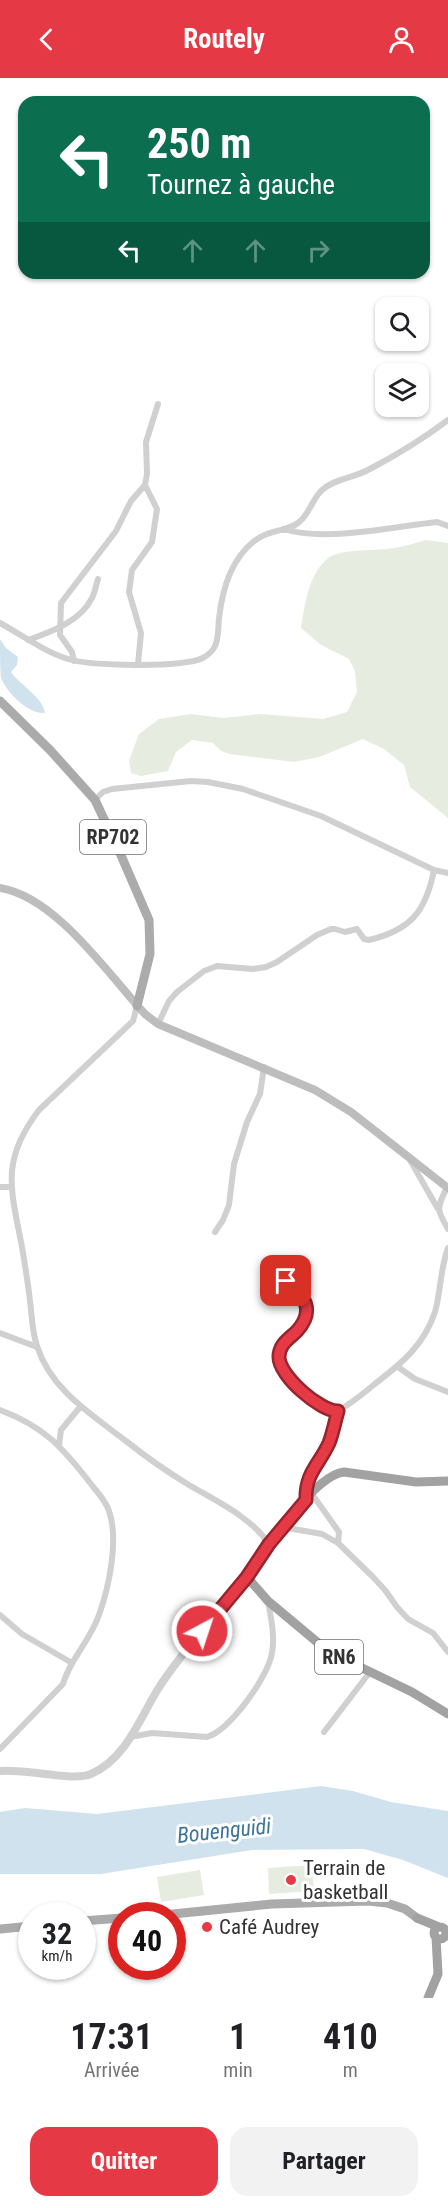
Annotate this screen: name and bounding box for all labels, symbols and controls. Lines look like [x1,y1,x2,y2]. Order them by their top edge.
icon: back [30,23,63,56]
text: Routely [183,23,265,55]
icon: person [385,23,418,56]
text: 250 m [147,119,252,168]
icon: left [48,120,126,198]
text: Tournez à gauche [147,169,335,201]
icon: left [113,234,146,267]
icon: ahead [176,234,209,267]
icon: ahead [239,234,272,267]
icon: right [302,234,335,267]
map controls [375,297,429,417]
button: search [375,297,429,351]
button: layers [375,363,429,417]
road number: RP702 [80,820,146,854]
pin [260,1255,311,1306]
icon: arrive [269,1264,302,1297]
position arrow [170,1599,234,1663]
road number: RN6 [315,1640,363,1674]
water label: Bouenguidi [176,1813,272,1848]
place label: Terrain de basketball [303,1856,388,1904]
marker: Terrain de basketball [284,1873,298,1887]
speed limit sign: 40 [108,1902,186,1980]
place label: Café Audrey [219,1915,320,1939]
text: 32 [42,1916,72,1951]
marker: Café Audrey [200,1920,214,1934]
text: km/h [42,1947,72,1965]
text: 17:31 [70,2016,153,2058]
text: 1 [229,2016,247,2058]
text: 410 [323,2016,378,2058]
text: Arrivée [84,2058,139,2082]
text: min [223,2058,253,2082]
text: m [343,2058,358,2082]
button: Quitter [30,2127,218,2196]
button: Partager [230,2127,418,2196]

